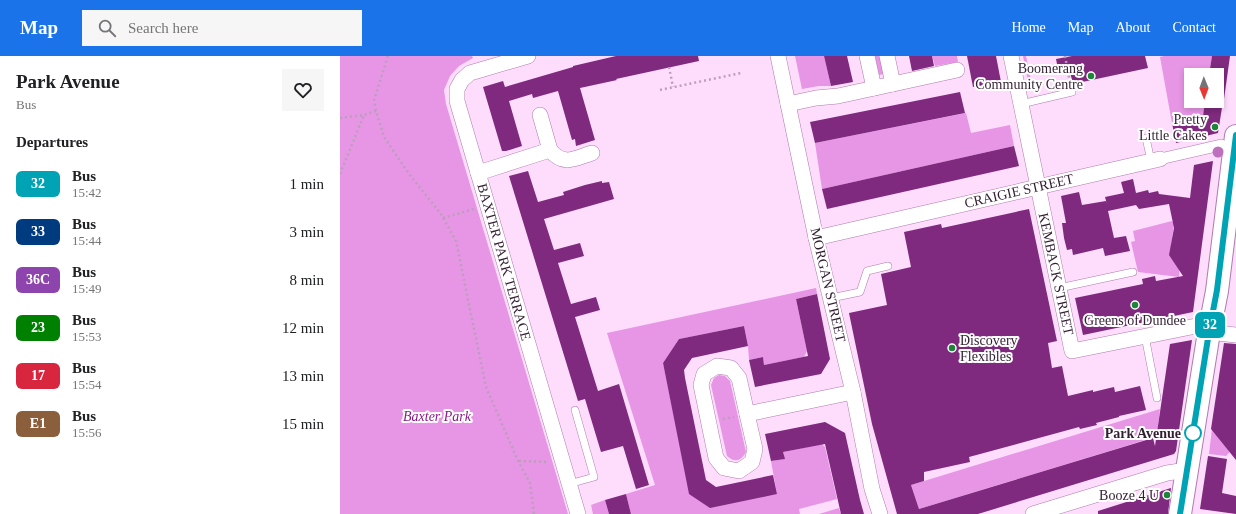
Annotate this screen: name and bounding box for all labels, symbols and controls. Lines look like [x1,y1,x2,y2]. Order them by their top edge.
search box [82,10,362,46]
text: Map [20,17,58,38]
icon: search [96,17,118,39]
text: Search here [128,20,198,36]
text: Home [1012,20,1046,35]
text: Map [1068,20,1093,35]
text: About [1115,20,1150,35]
text: Contact [1172,20,1216,35]
place label: Boomerang Community Centre [975,61,1083,92]
north arrow [1184,68,1224,108]
map controls [1184,68,1224,108]
button: heart [282,69,324,111]
text: Park Avenue [16,71,120,92]
marker: Boomerang Community Centre [1086,71,1096,81]
text: Bus [16,97,36,112]
place label: Pretty Little Cakes [1139,112,1207,143]
marker: Pretty Little Cakes [1210,122,1220,132]
text: Departures [16,134,88,150]
text: Bus [72,168,96,184]
street label: CRAIGIE STREET [963,171,1075,211]
text: 32 [31,176,45,191]
text: 1 min [289,176,324,192]
street label: BAXTER PARK TERRACE [474,182,534,342]
text: 15:42 [72,185,102,200]
street label: KEMBACK STREET [1036,211,1076,337]
text: Bus [72,216,96,232]
text: 33 [31,224,45,239]
text: 3 min [289,224,324,240]
street label: MORGAN STREET [808,226,849,344]
text: 15:44 [72,233,102,248]
text: Bus [72,264,96,280]
text: 36C [26,272,50,287]
text: 8 min [289,272,324,288]
text: 15:49 [72,281,102,296]
marker: Greens of Dundee [1130,300,1140,310]
text: Bus [72,312,96,328]
line badge: 32 [1192,312,1228,338]
place label: Greens of Dundee [1084,313,1186,328]
text: 32 [1203,317,1217,332]
text: 23 [31,320,45,335]
text: 12 min [282,320,324,336]
text: 15:53 [72,329,102,344]
place label: Discovery Flexibles [960,333,1018,364]
marker: Discovery Flexibles [947,343,957,353]
text: Bus [72,360,96,376]
text: 17 [31,368,45,383]
text: 13 min [282,368,324,384]
text: 15:54 [72,377,102,392]
text: Bus [72,408,96,424]
park label: Baxter Park [403,409,472,424]
text: E1 [30,416,46,431]
text: 15 min [282,416,324,432]
marker: Park Avenue [1184,424,1202,442]
text: 15:56 [72,425,102,440]
place label: Park Avenue [1105,426,1181,441]
place label: Booze 4 U [1099,488,1159,503]
marker: Booze 4 U [1162,490,1172,500]

